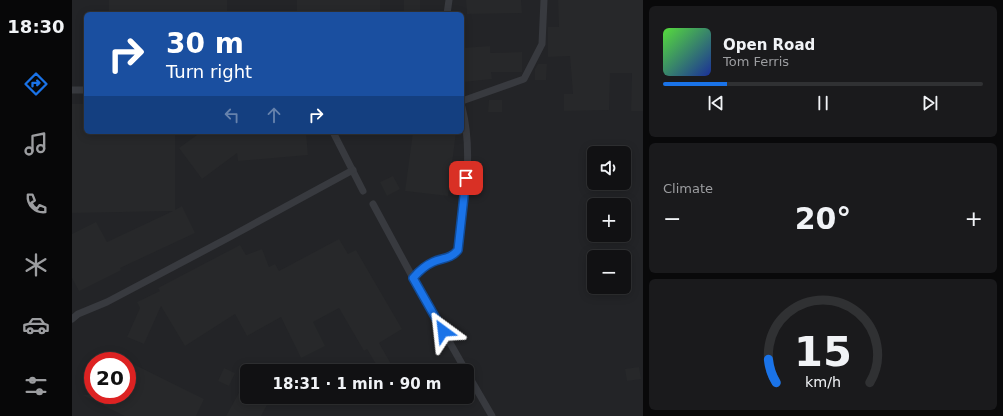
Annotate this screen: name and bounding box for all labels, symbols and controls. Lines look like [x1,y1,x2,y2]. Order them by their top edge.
text: 18:30 [7,16,65,37]
text: 30 m [166,27,244,60]
icon: right [100,28,152,80]
text: Open Road [723,36,815,54]
text: Tom Ferris [723,54,789,69]
text: Turn right [166,61,252,82]
icon: directions [22,70,50,98]
icon: previous [705,92,727,114]
icon: pause [812,92,834,114]
icon: next [919,92,941,114]
icon: left [221,104,243,126]
icon: ahead [263,104,285,126]
icon: right [305,104,327,126]
icon: music [22,130,50,158]
map controls [587,146,631,294]
button: sound [587,146,631,190]
pin [449,161,483,195]
icon: arrive [455,167,477,189]
text: Climate [663,181,713,196]
icon: phone [22,190,50,218]
button: + [587,198,631,242]
text: 20° [795,201,851,236]
text: − [663,206,681,231]
text: + [965,206,983,231]
button: − [587,250,631,294]
icon: climate [22,251,50,279]
position arrow [422,310,464,352]
icon: car [22,311,50,339]
text: 15 [794,326,852,375]
speed limit sign: 20 [84,352,136,404]
icon: filters [22,372,50,400]
text: km/h [805,373,841,389]
text: 18:31 · 1 min · 90 m [273,375,441,393]

